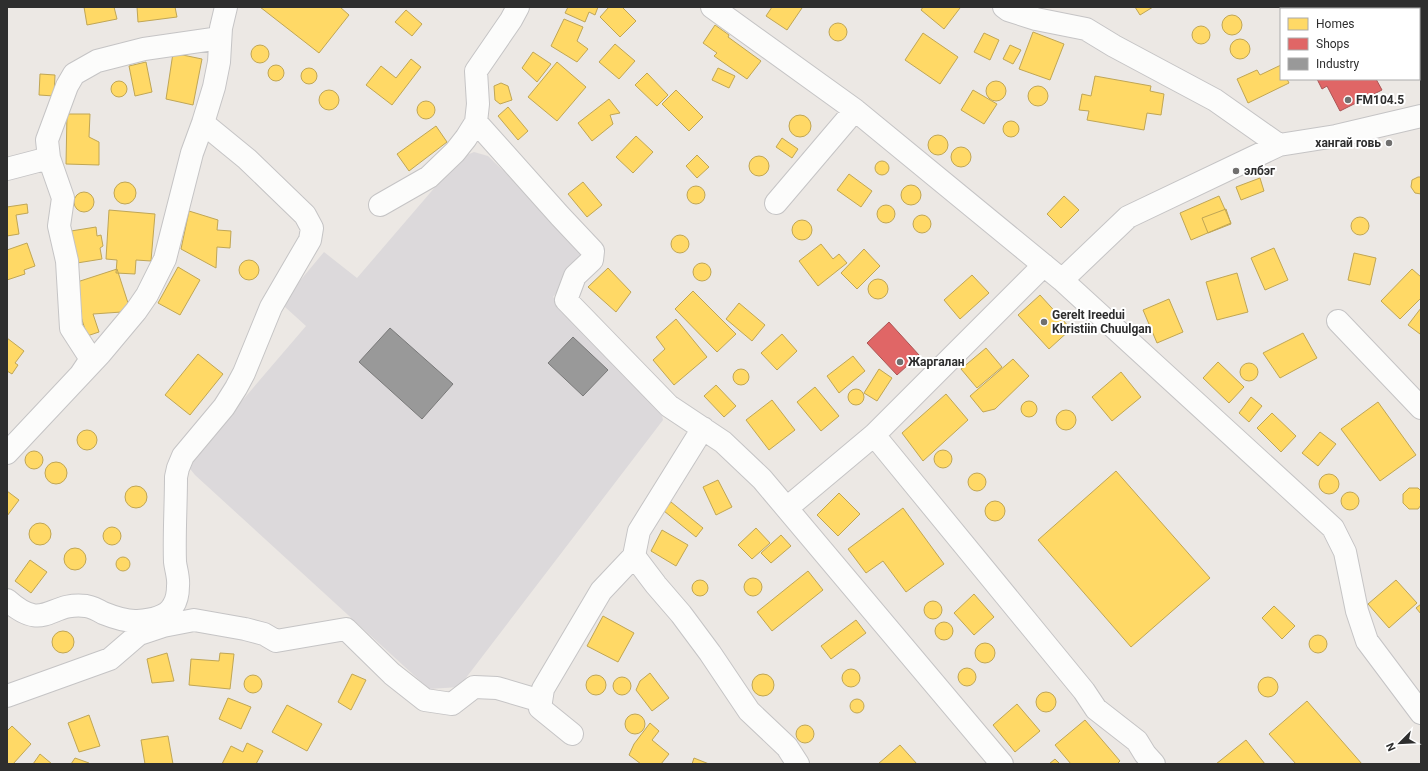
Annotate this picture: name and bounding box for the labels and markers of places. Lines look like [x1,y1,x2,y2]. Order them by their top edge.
place label: FM104.5 [1356,93,1404,107]
marker: FM104.5 [1343,95,1353,105]
place label: хангай говь [1315,136,1381,150]
marker: хангай говь [1384,138,1394,148]
place label: элбэг [1244,164,1275,178]
marker: элбэг [1231,166,1241,176]
place label: Gerelt Ireedui Khristiin Chuulgan [1052,308,1152,336]
marker: Gerelt Ireedui Khristiin Chuulgan [1039,317,1049,327]
place label: Жаргалан [908,355,965,369]
marker: Жаргалан [895,357,905,367]

